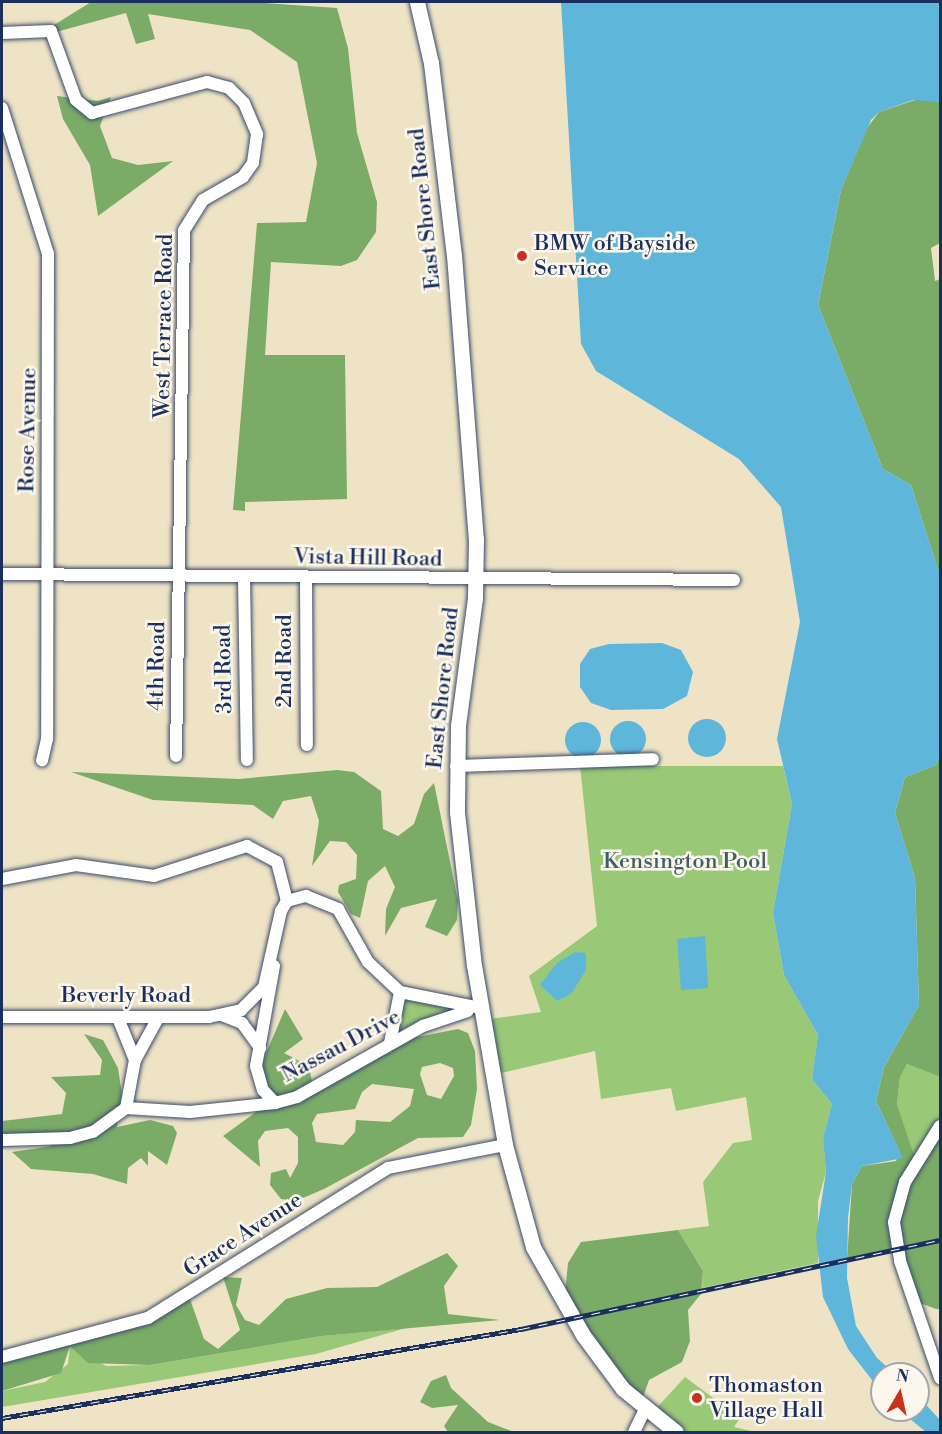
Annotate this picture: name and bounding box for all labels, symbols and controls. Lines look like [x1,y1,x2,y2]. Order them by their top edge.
street label: East Shore Road [403,127,447,291]
place label: BMW of Bayside Service [534,230,696,282]
street label: West Terrace Road [149,233,179,419]
marker: BMW of Bayside Service [515,249,529,263]
street label: Rose Avenue [14,367,42,493]
street label: Vista Hill Road [293,544,443,572]
street label: East Shore Road [421,606,465,770]
street label: 2nd Road [272,614,298,708]
street label: 4th Road [143,621,171,711]
street label: 3rd Road [210,624,238,714]
park label: Kensington Pool [603,849,767,875]
street label: Beverly Road [61,983,191,1009]
street label: Nassau Drive [277,1004,405,1088]
street label: Grace Avenue [179,1187,307,1283]
north arrow [870,1362,930,1422]
text: N [895,1365,910,1387]
place label: Thomaston Village Hall [709,1372,823,1424]
marker: Thomaston Village Hall [690,1391,704,1405]

